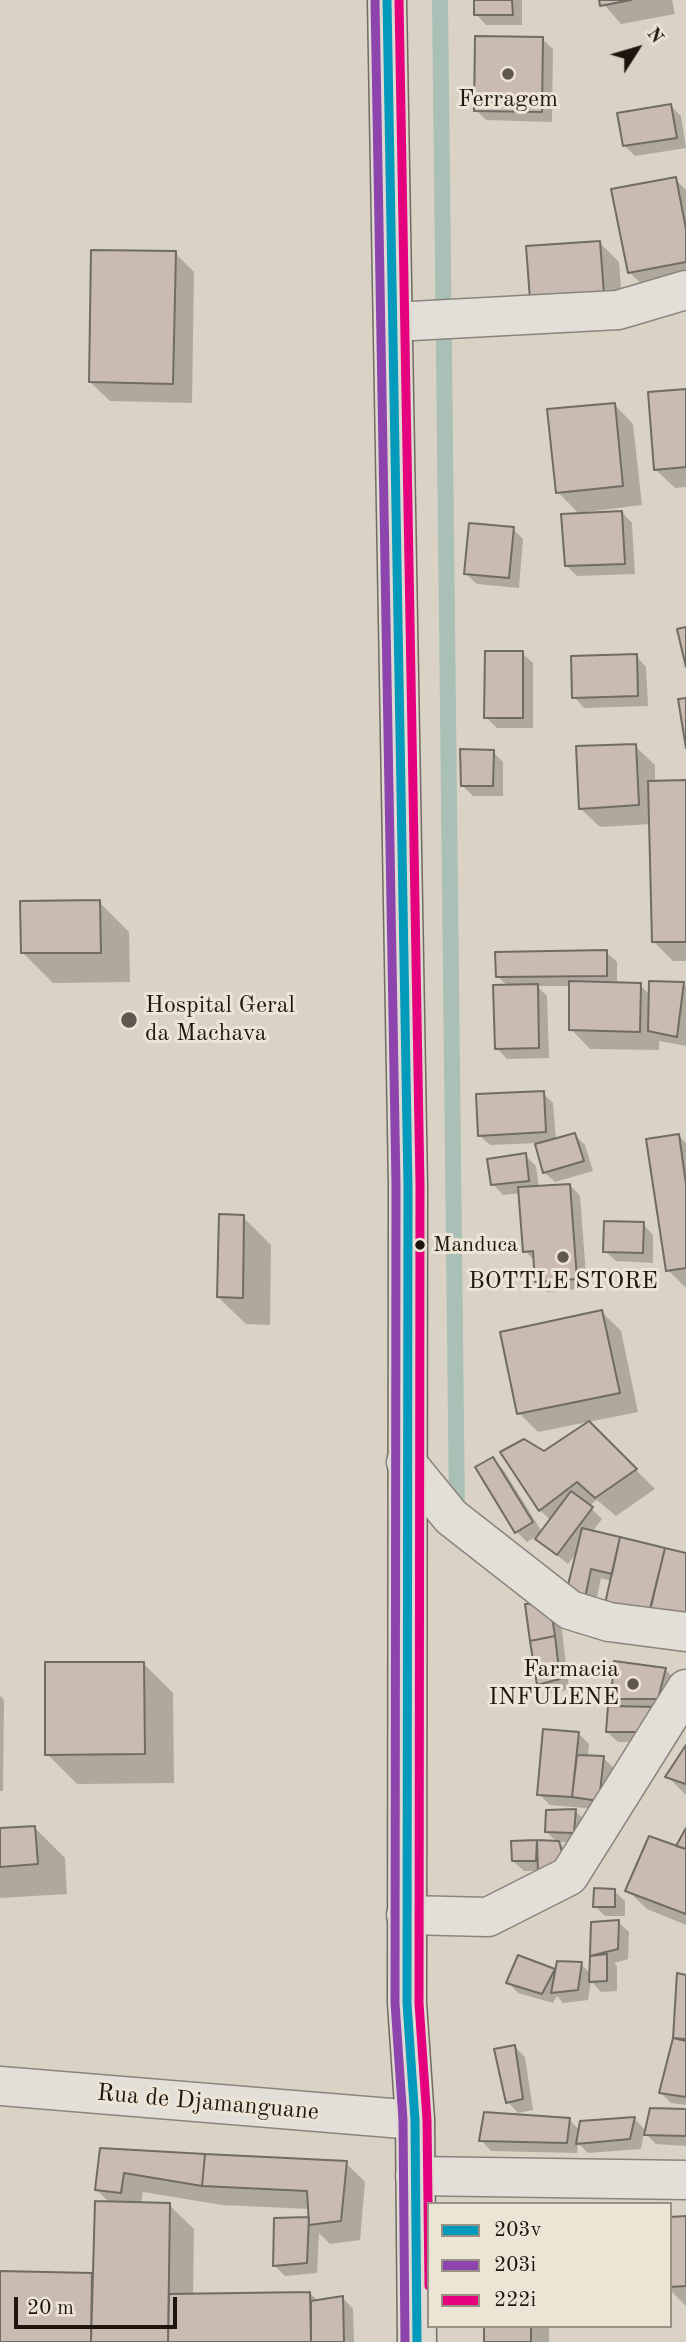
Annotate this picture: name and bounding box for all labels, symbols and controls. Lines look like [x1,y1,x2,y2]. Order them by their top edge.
north arrow [602,14,672,84]
text: N [642,25,666,48]
marker: Ferragem [500,66,516,82]
place label: Ferragem [458,86,558,114]
place label: Hospital Geral da Machava [145,992,295,1048]
marker: Hospital Geral da Machava [119,1010,139,1030]
place label: Manduca [433,1232,518,1258]
marker: Manduca [413,1238,427,1252]
marker: BOTTLE STORE [555,1249,571,1265]
place label: BOTTLE STORE [468,1268,658,1296]
place label: Farmacia INFULENE [488,1656,619,1712]
marker: Farmacia INFULENE [625,1676,641,1692]
street label: Rua de Djamanguane [96,2079,320,2127]
legend [427,2202,672,2328]
text: 203v [494,2220,542,2241]
text: 203i [494,2255,536,2276]
scale bar [18,2282,180,2326]
text: 222i [494,2290,536,2311]
text: 20 m [27,2298,74,2319]

